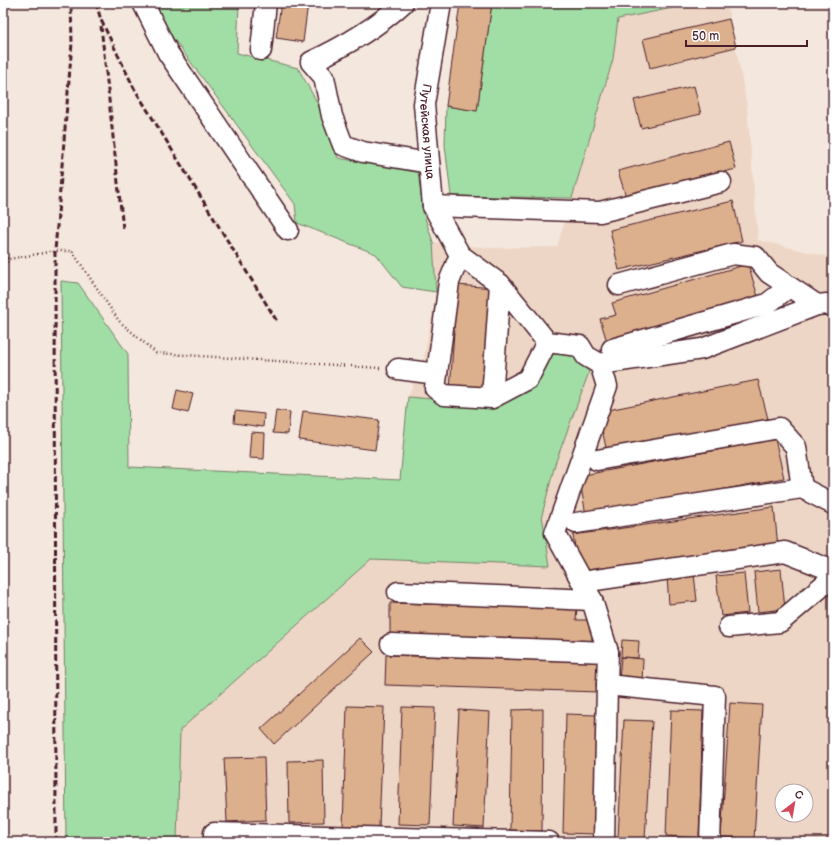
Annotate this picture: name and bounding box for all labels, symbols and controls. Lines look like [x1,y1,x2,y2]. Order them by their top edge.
scale bar [686,22,807,48]
text: 50 m [692,29,719,44]
street label: Путейская улица [416,83,438,180]
north arrow [774,783,814,823]
text: С [792,787,806,803]

